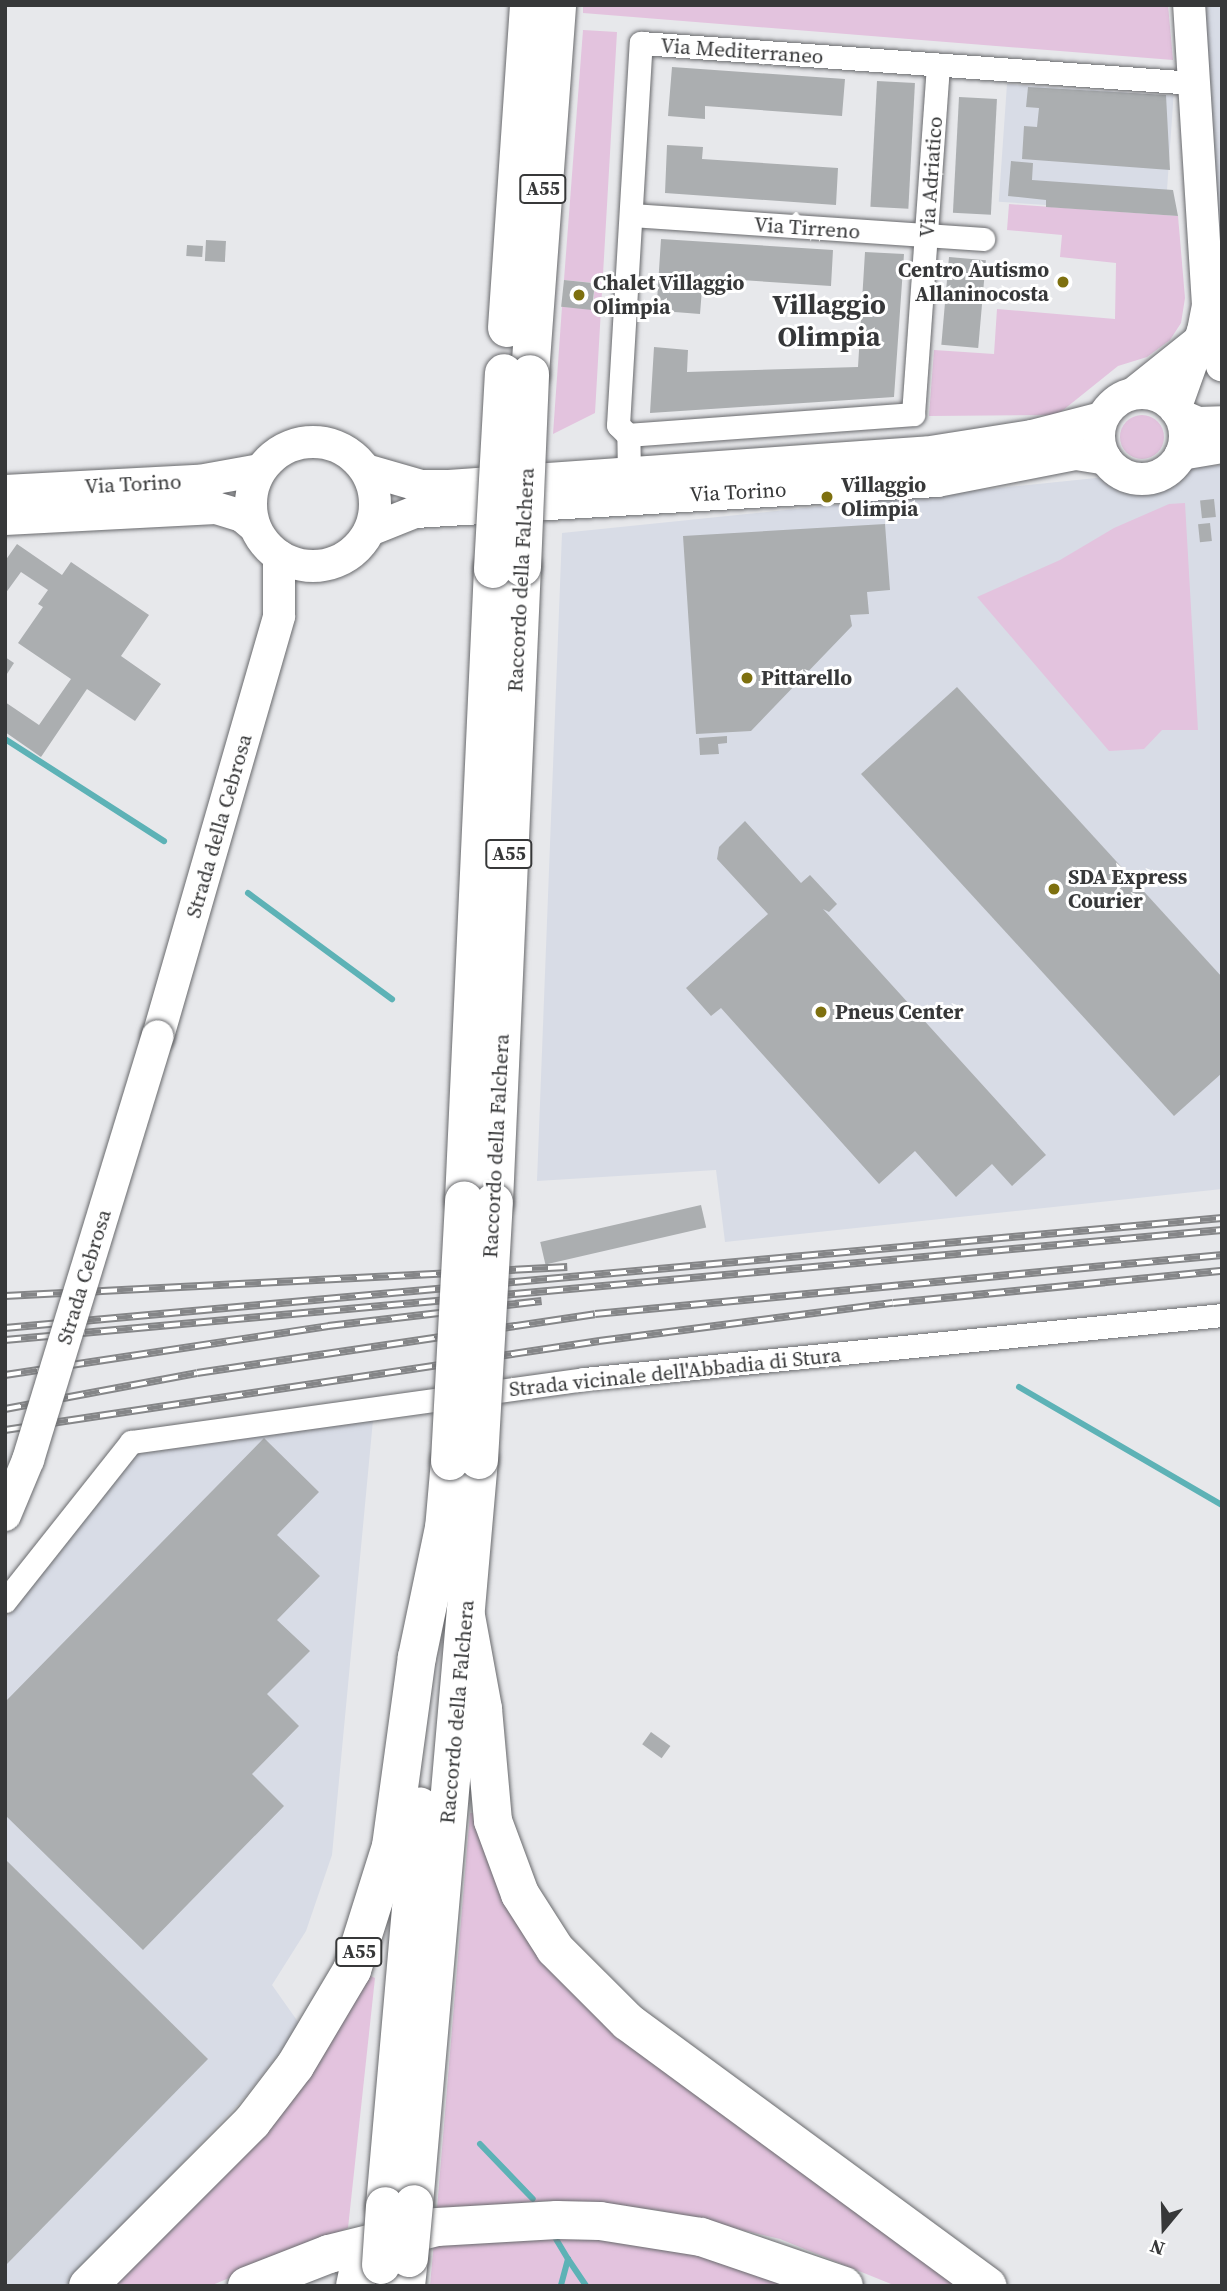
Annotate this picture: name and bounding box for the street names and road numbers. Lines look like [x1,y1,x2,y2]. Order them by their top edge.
street label: Via Mediterraneo [660,33,824,69]
street label: Via Adriatico [914,116,948,238]
road number: A55 [518,174,568,204]
street label: Via Tirreno [753,212,861,244]
street label: Raccordo della Falchera [503,467,539,693]
street label: Via Torino [84,469,182,499]
street label: Via Torino [689,477,787,507]
street label: Strada della Cebrosa [181,731,257,921]
road number: A55 [484,838,534,870]
street label: Raccordo della Falchera [478,1033,514,1259]
street label: Strada Cebrosa [52,1206,116,1348]
street label: Strada vicinale dell'Abbadia di Stura [508,1342,842,1402]
street label: Raccordo della Falchera [435,1599,479,1825]
road number: A55 [334,1936,384,1968]

